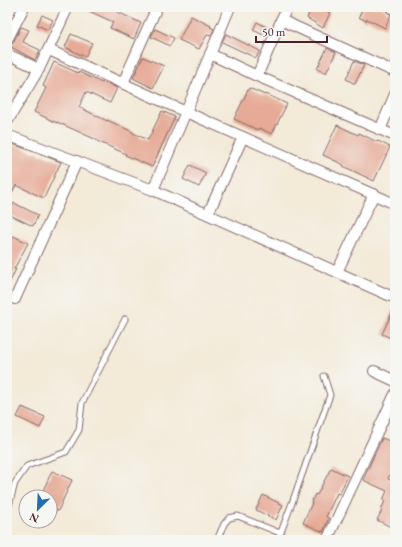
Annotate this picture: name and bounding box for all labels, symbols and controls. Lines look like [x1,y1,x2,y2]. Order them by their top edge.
scale bar [256,18,327,44]
text: 50 m [262,24,286,40]
north arrow [18,489,58,529]
text: N [27,510,41,526]

